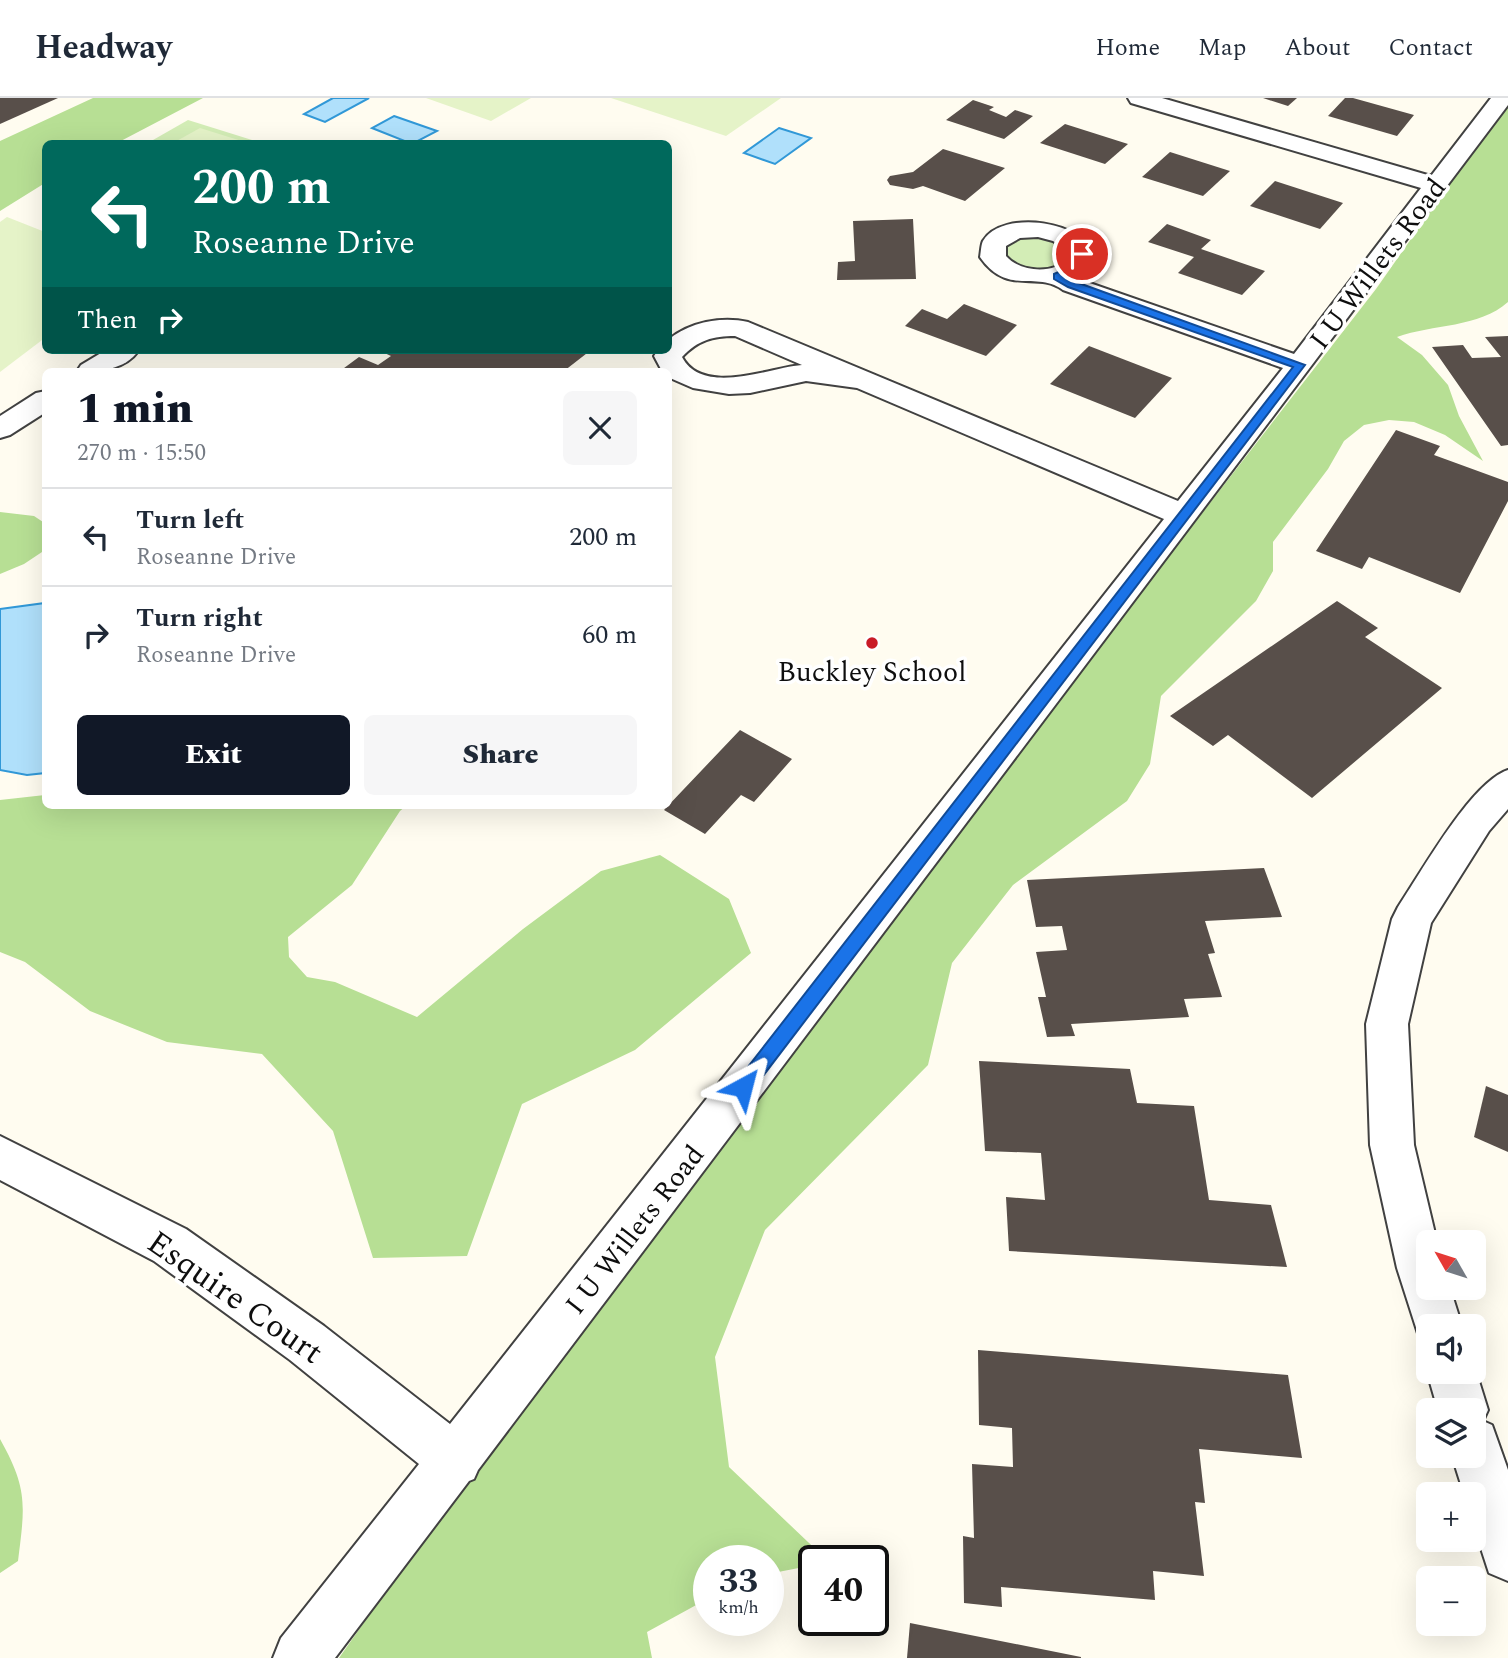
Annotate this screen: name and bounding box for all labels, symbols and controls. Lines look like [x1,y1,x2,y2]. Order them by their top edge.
text: Headway [35,23,172,73]
text: Home [1095,30,1160,66]
text: Map [1198,30,1246,66]
text: About [1284,30,1350,66]
text: Contact [1388,30,1473,66]
text: 200 m [192,151,331,226]
icon: left [77,168,168,259]
street label: I U Willets Road [1299,169,1457,359]
text: Roseanne Drive [192,219,415,268]
pin [1052,224,1112,284]
icon: arrive [1063,235,1101,273]
text: Then [77,300,137,340]
icon: right [151,301,189,339]
text: 1 min [77,378,193,441]
button: close [563,391,637,465]
text: 270 m · 15:50 [77,436,206,471]
text: Turn left [136,500,244,540]
text: 200 m [569,517,637,557]
icon: left [77,518,115,556]
text: Roseanne Drive [136,540,296,575]
text: Turn right [136,598,263,638]
text: 60 m [582,615,637,655]
icon: right [77,616,115,654]
marker: Buckley School [864,635,880,651]
text: Roseanne Drive [136,638,296,673]
place label: Buckley School [778,651,966,694]
button: Exit [77,715,350,795]
button: Share [364,715,637,795]
position arrow [706,1050,780,1124]
street label: I U Willets Road [555,1136,715,1324]
street label: Esquire Court [136,1218,333,1377]
north arrow [1416,1230,1486,1300]
map controls [1416,1230,1486,1636]
button: sound [1416,1314,1486,1384]
button: layers [1416,1398,1486,1468]
button: + [1416,1482,1486,1552]
speed limit sign: 40 [798,1545,889,1636]
text: 33 [719,1555,758,1608]
button: − [1416,1566,1486,1636]
text: km/h [718,1594,759,1621]

